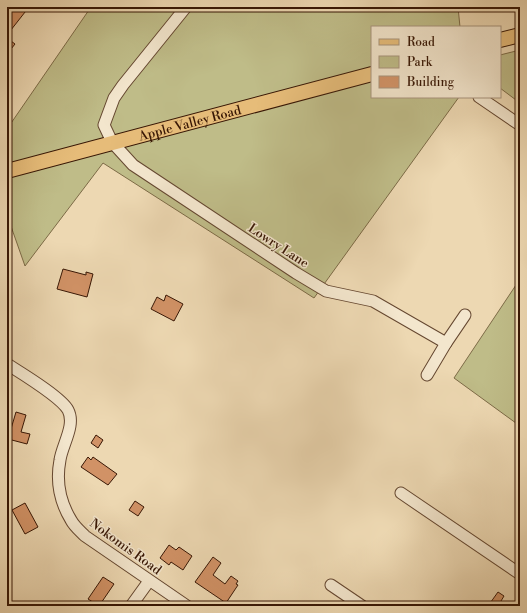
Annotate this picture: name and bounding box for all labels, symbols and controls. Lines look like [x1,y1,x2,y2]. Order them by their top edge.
legend [371,26,501,98]
text: Road [407,35,435,50]
text: Park [407,55,433,70]
text: Building [406,75,455,90]
street label: Apple Valley Road [136,102,243,145]
street label: Lowry Lane [245,220,312,272]
street label: Nokomis Road [86,515,165,579]

